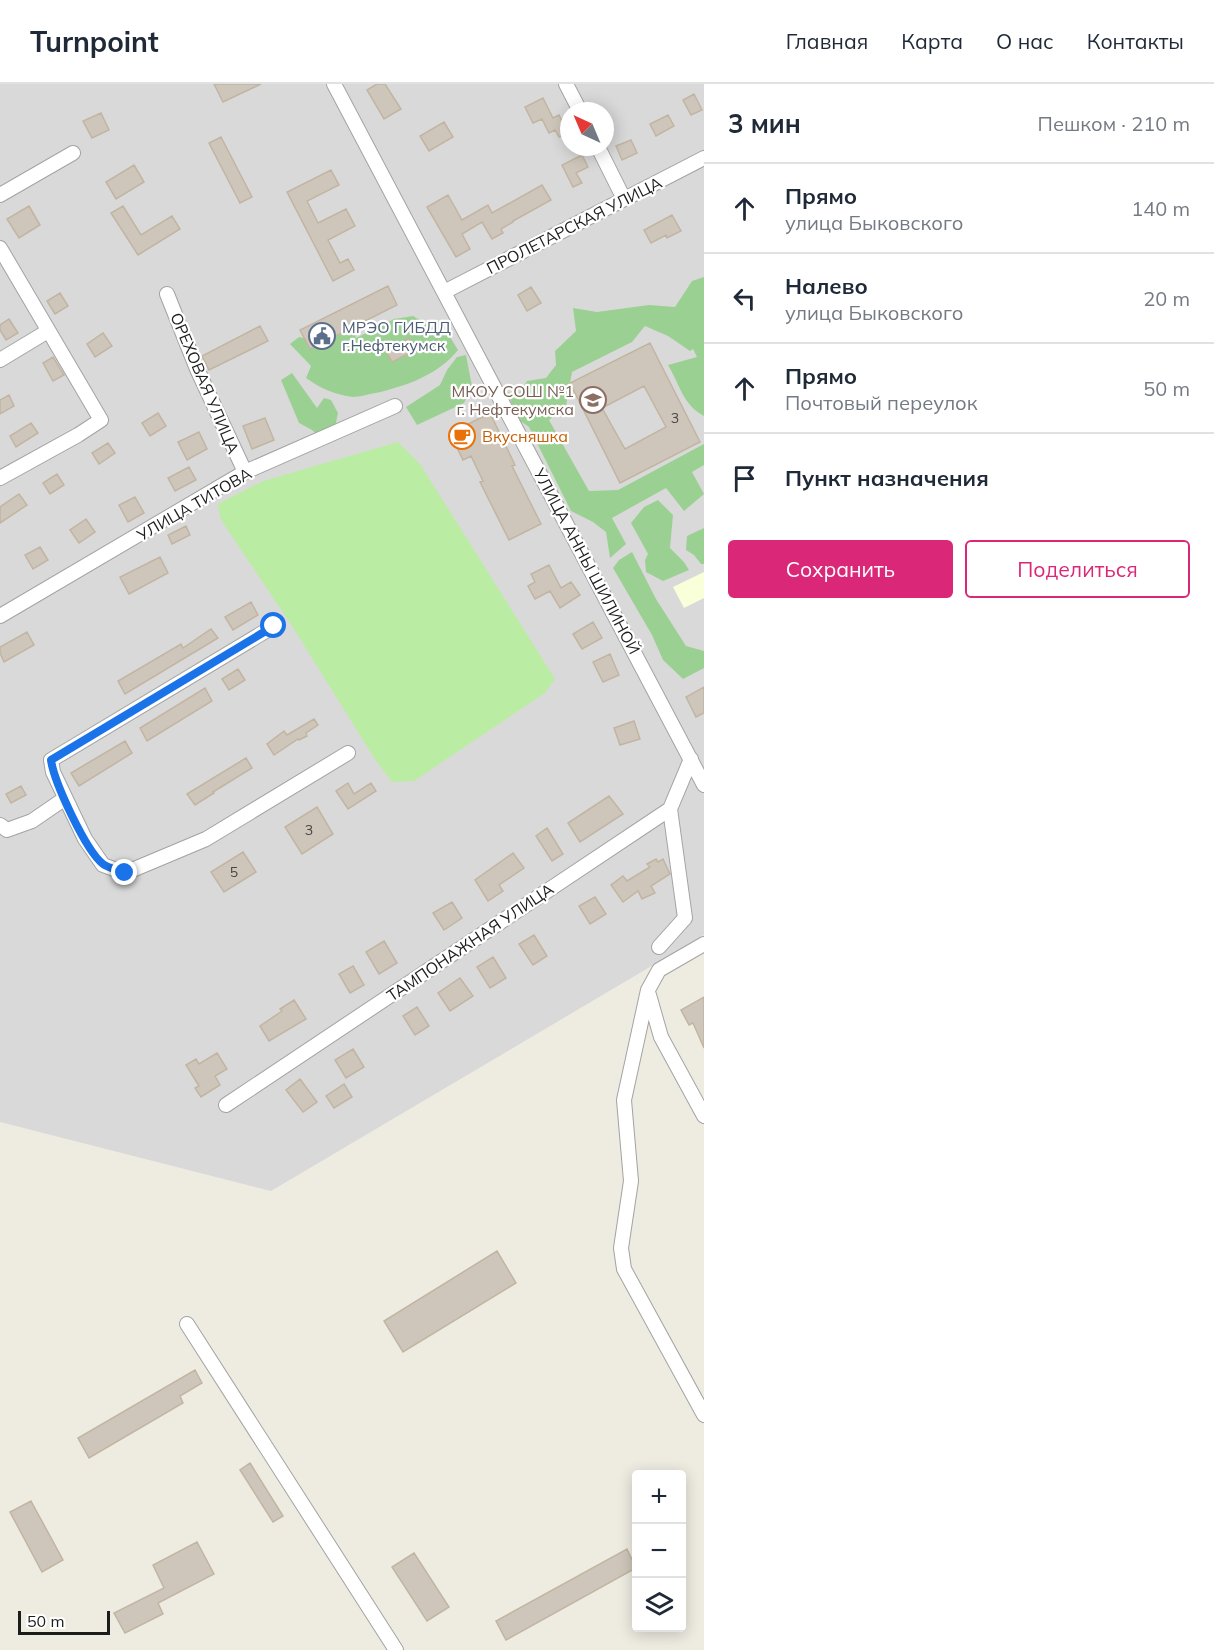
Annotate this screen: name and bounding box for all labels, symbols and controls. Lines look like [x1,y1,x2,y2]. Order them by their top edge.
text: Turnpoint [30,24,159,59]
text: Главная [786,28,868,54]
text: Карта [901,28,963,54]
text: О нас [996,28,1054,54]
text: Контакты [1087,28,1184,54]
north arrow [560,102,614,156]
text: 3 мин [728,107,801,140]
text: Пешком · 210 m [1038,111,1190,136]
street label: ПРОЛЕТАРСКАЯ УЛИЦА [483,172,665,278]
text: Прямо [785,182,857,210]
icon: ahead [728,192,761,225]
text: 140 m [1131,196,1190,221]
text: улица Быковского [785,210,963,235]
text: Налево [785,272,868,300]
icon: left [728,282,761,315]
text: 20 m [1143,286,1190,311]
text: улица Быковского [785,300,963,325]
street label: ОРЕХОВАЯ УЛИЦА [166,309,244,457]
place label: МРЭО ГИБДД г.Нефтекумск [342,317,451,355]
public building icon: МРЭО ГИБДД г.Нефтекумск [307,321,337,351]
text: Прямо [785,362,857,390]
icon: ahead [728,372,761,405]
text: 50 m [1143,376,1190,401]
place label: МКОУ СОШ №1 г. Нефтекумска [451,381,574,419]
school or university icon: МКОУ СОШ №1 г. Нефтекумска [578,385,608,415]
text: Почтовый переулок [785,390,978,415]
house number: 3 [671,409,679,427]
cafe icon: Вкусняшка [447,421,477,451]
place label: Вкусняшка [482,426,568,446]
icon: arrive [728,462,761,495]
street label: УЛИЦА ТИТОВА [132,463,255,545]
street label: УЛИЦА АННЫ ШИЛИНОЙ [529,464,645,657]
text: Пункт назначения [785,464,989,492]
button: Сохранить [728,540,953,598]
button: Поделиться [965,540,1190,598]
route start [260,612,286,638]
house number: 3 [305,821,313,839]
route end [111,859,137,885]
house number: 5 [230,863,238,881]
street label: ТАМПОНАЖНАЯ УЛИЦА [383,879,557,1005]
map controls [632,1470,686,1632]
button: + [632,1470,686,1524]
button: − [632,1524,686,1578]
button: layers [632,1578,686,1632]
scale bar [18,1608,110,1636]
text: 50 m [27,1611,64,1631]

